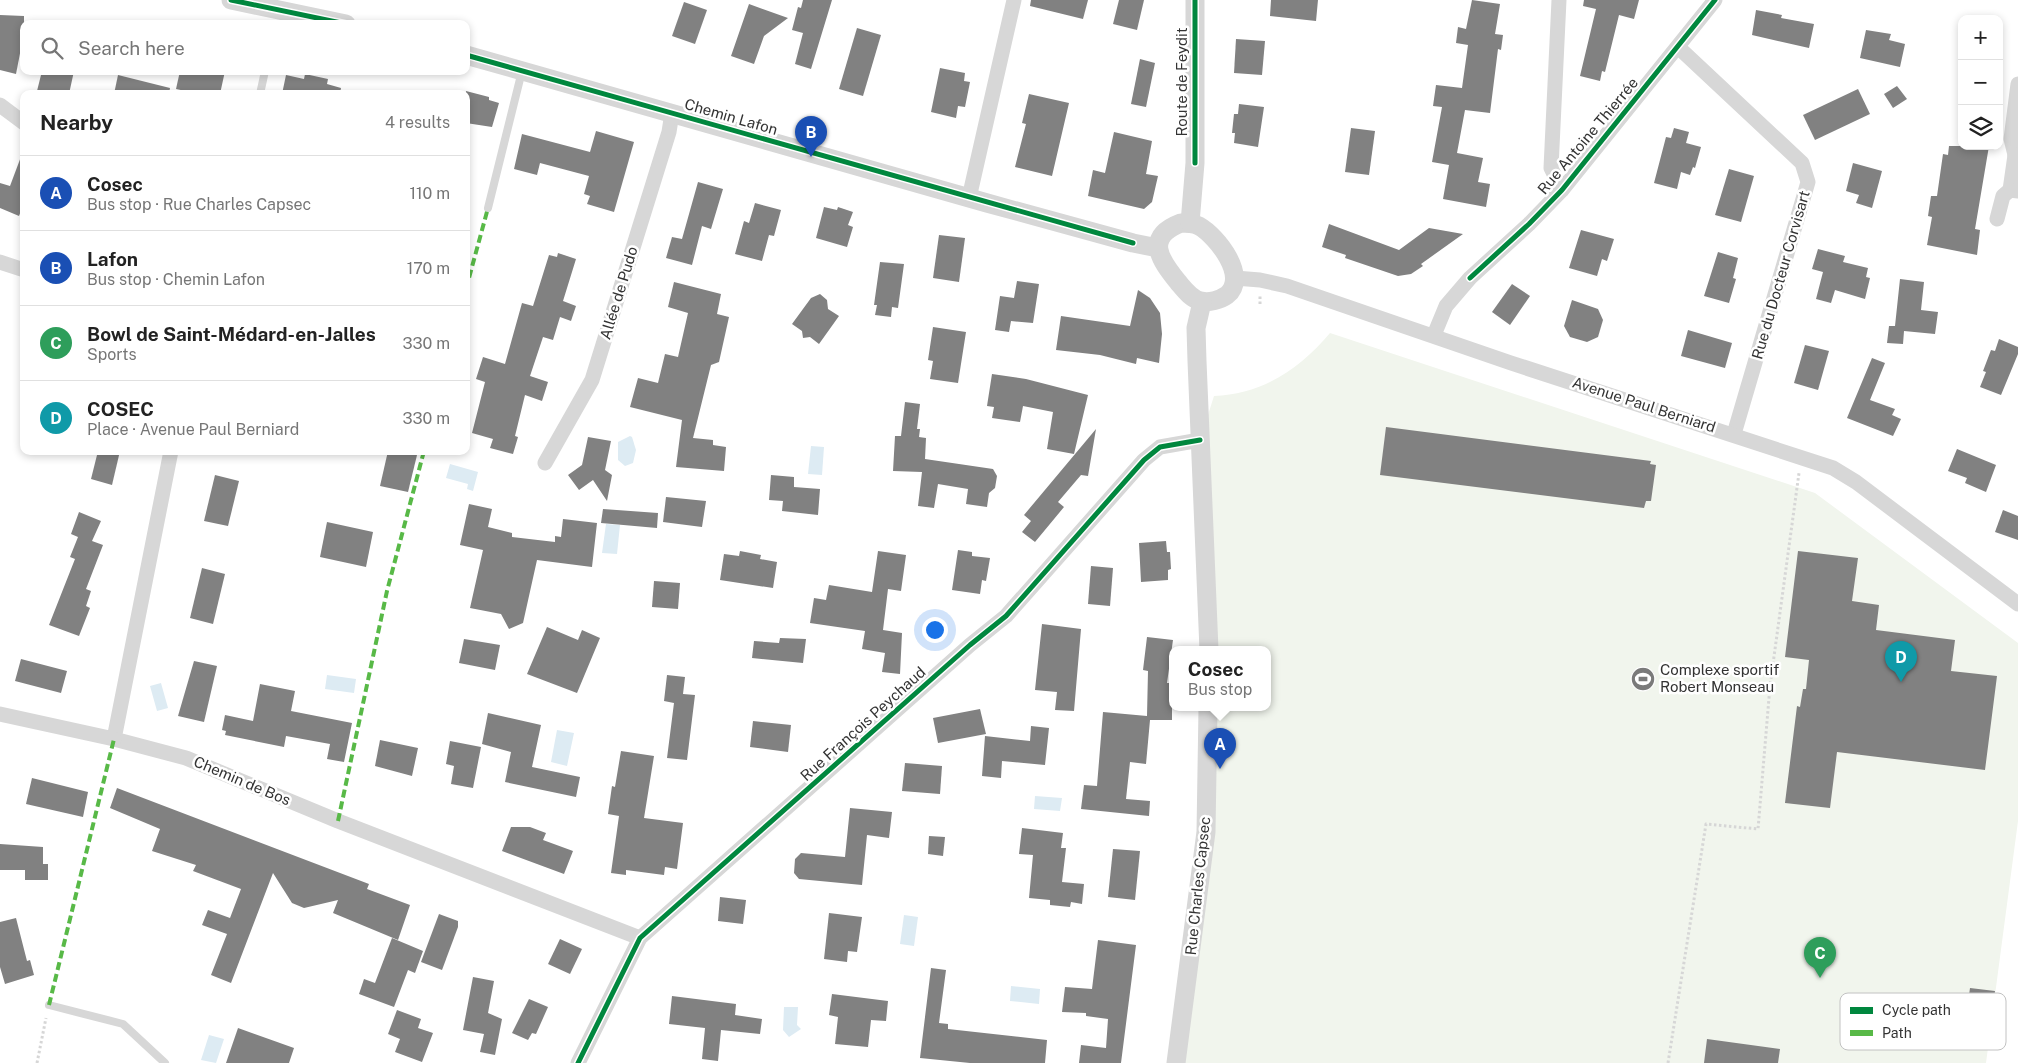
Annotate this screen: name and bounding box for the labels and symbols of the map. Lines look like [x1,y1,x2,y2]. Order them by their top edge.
street label: Route de Feydit [1173,27,1190,137]
street label: Rue Antoine Thierrée [1534,74,1641,197]
street label: Chemin Lafon [683,95,780,138]
pin: B [795,116,827,157]
street label: Rue du Docteur Corvisart [1748,188,1813,361]
street label: Allée de Pudo [596,244,641,341]
street label: Avenue Paul Berniard [1570,373,1718,436]
your location [922,617,948,643]
pin: D [1885,641,1917,682]
place label: Complexe sportif Robert Monseau [1660,661,1779,695]
street label: Rue François Peychaud [797,663,929,784]
sports icon: Complexe sportif Robert Monseau [1630,666,1656,692]
pin: A [1204,728,1236,769]
street label: Chemin de Bos [191,752,293,809]
street label: Rue Charles Capsec [1182,816,1213,956]
pin: C [1804,937,1836,978]
legend [1840,993,2006,1050]
text: Cycle path [1882,1002,1951,1018]
text: Path [1882,1025,1912,1041]

